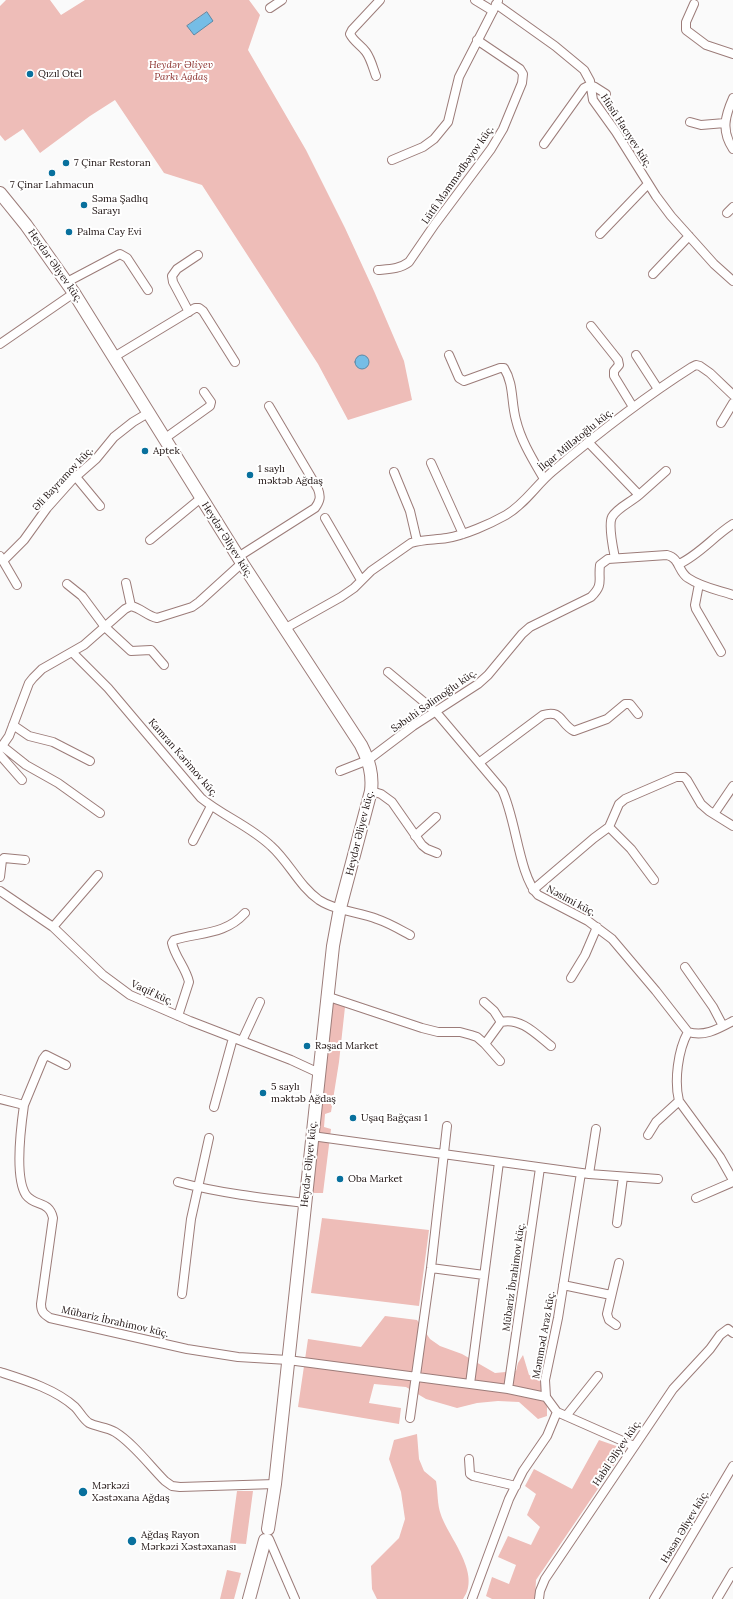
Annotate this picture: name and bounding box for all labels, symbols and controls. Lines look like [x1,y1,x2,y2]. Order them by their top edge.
park label: Heydər Əliyev Parkı Ağdaş [149,59,213,82]
place label: Qızıl Otel [38,68,82,80]
marker: Qızıl Otel [25,69,35,79]
street label: Hüsü Hacıyev küç. [598,92,654,170]
street label: Lütfi Məmmədbəyov küç. [419,123,497,227]
place label: 7 Çinar Restoran [74,157,151,169]
marker: 7 Çinar Restoran [61,158,71,168]
marker: 7 Çinar Lahmacun [47,168,57,178]
place label: 7 Çinar Lahmacun [10,179,94,191]
place label: Səma Şadlıq Sarayı [92,193,148,216]
marker: Səma Şadlıq Sarayı [79,200,89,210]
place label: Palma Cay Evi [77,226,142,238]
street label: Heydər Əliyev küç. [25,227,85,305]
marker: Palma Cay Evi [64,227,74,237]
street label: İlqar Millətoğlu küç. [536,406,616,474]
street label: Əli Bayramov küç. [30,444,96,514]
place label: Aptek [153,445,180,457]
marker: Aptek [140,446,150,456]
place label: 1 saylı məktəb Ağdaş [258,463,323,486]
marker: 1 saylı məktəb Ağdaş [245,470,255,480]
street label: Heydər Əliyev küç. [199,500,255,580]
street label: Səbuhi Səlimoğlu küç. [389,667,479,735]
street label: Kamran Kərimov küç. [146,716,220,800]
street label: Heydər Əliyev küç. [344,789,376,877]
street label: Nəsimi küç. [544,883,598,919]
street label: Vaqif küç. [129,978,175,1008]
place label: Rəşad Market [315,1040,378,1052]
marker: Rəşad Market [302,1041,312,1051]
place label: 5 saylı məktəb Ağdaş [271,1081,336,1104]
marker: 5 saylı məktəb Ağdaş [258,1088,268,1098]
place label: Uşaq Bağçası 1 [361,1112,428,1124]
marker: Uşaq Bağçası 1 [348,1113,358,1123]
street label: Heydər Əliyev küç. [298,1120,320,1208]
place label: Oba Market [348,1173,403,1185]
marker: Oba Market [335,1174,345,1184]
street label: Mübariz İbrahimov küç. [500,1222,528,1332]
street label: Məmməd Araz küç. [530,1290,558,1380]
street label: Mübariz İbrahimov küç. [60,1304,170,1340]
street label: Habil Əliyev küç. [590,1418,644,1488]
place label: Mərkəzi Xəstəxana Ağdaş [92,1480,170,1504]
marker: Mərkəzi Xəstəxana Ağdaş [77,1486,89,1498]
street label: Həsən Əliyev küç. [659,1489,711,1565]
place label: Ağdaş Rayon Mərkəzi Xəstəxanası [141,1529,236,1552]
marker: Ağdaş Rayon Mərkəzi Xəstəxanası [126,1535,138,1547]

